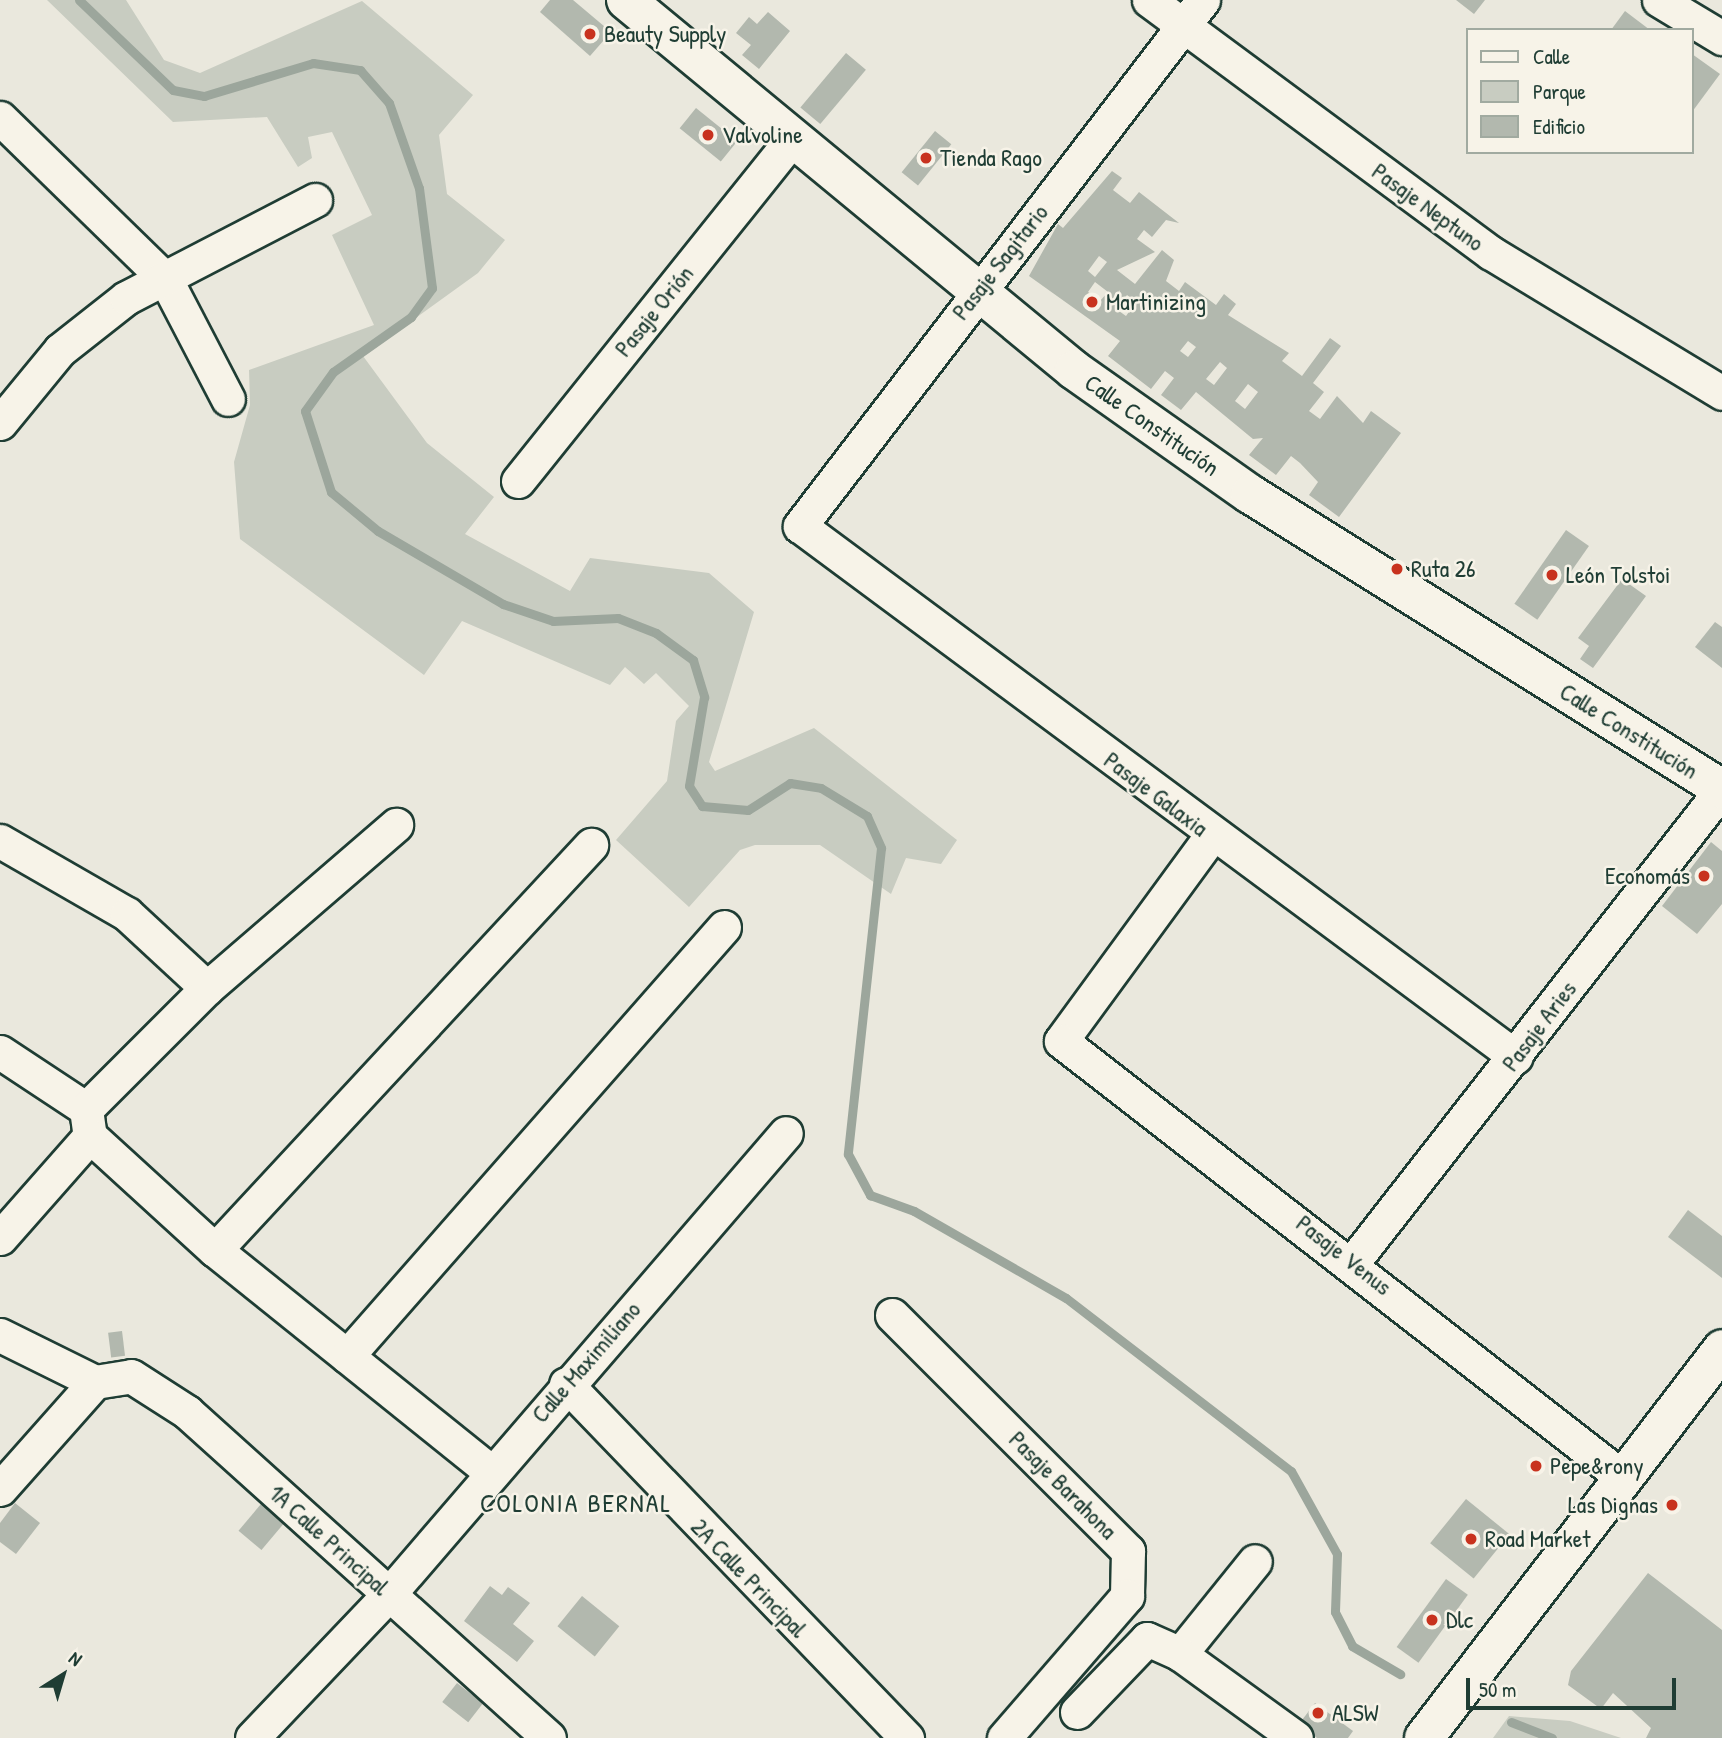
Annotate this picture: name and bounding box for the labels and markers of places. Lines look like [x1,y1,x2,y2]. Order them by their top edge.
place label: Beauty Supply [604,20,726,48]
marker: Beauty Supply [582,26,598,42]
place label: Valvoline [722,121,803,149]
marker: Valvoline [700,127,716,143]
place label: Tienda Rago [940,144,1042,172]
marker: Tienda Rago [918,150,934,166]
place label: Martinizing [1106,288,1206,316]
marker: Martinizing [1084,294,1100,310]
place label: Ruta 26 [1411,555,1475,583]
marker: Ruta 26 [1389,561,1405,577]
place label: León Tolstoi [1566,561,1670,589]
marker: León Tolstoi [1544,567,1560,583]
place label: Economás [1605,862,1690,890]
marker: Economás [1696,868,1712,884]
place label: Pepe&rony [1550,1452,1644,1480]
marker: Pepe&rony [1528,1458,1544,1474]
place label: Las Dignas [1568,1491,1658,1519]
marker: Las Dignas [1664,1497,1680,1513]
place label: Road Market [1485,1525,1591,1553]
marker: Road Market [1463,1531,1479,1547]
place label: Dlc [1446,1606,1473,1634]
marker: Dlc [1424,1612,1440,1628]
place label: ALSW [1332,1699,1378,1727]
marker: ALSW [1310,1705,1326,1721]

